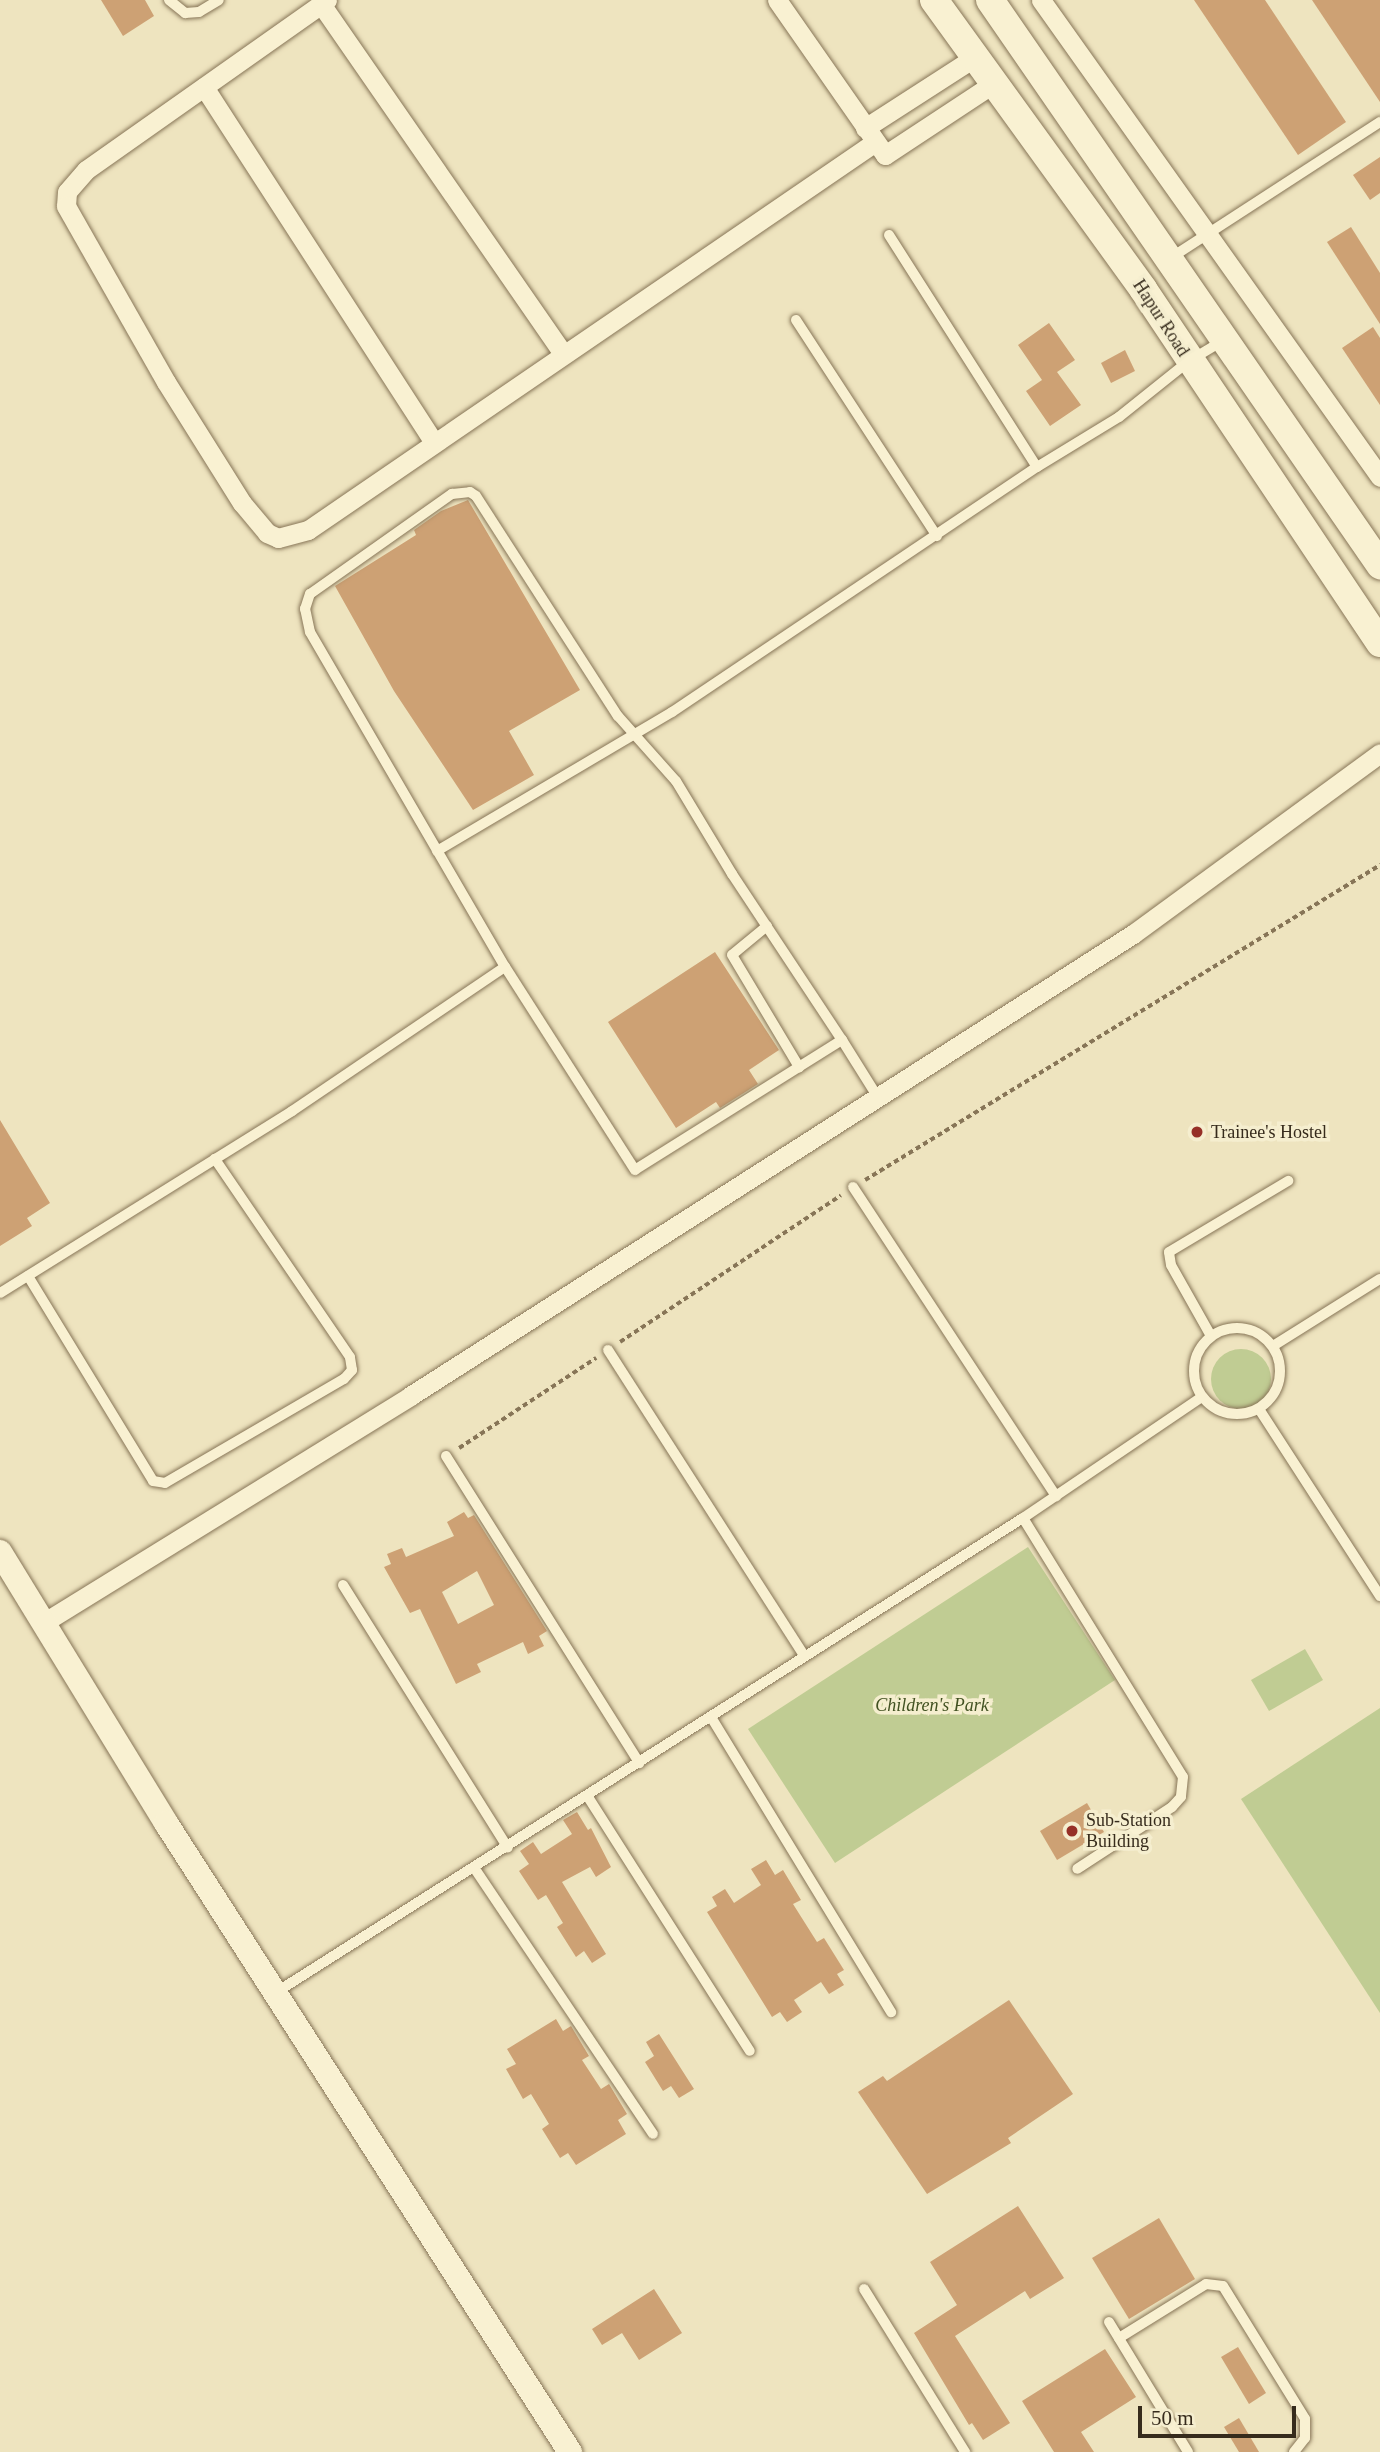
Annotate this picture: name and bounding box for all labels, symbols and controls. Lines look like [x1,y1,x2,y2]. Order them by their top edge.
street label: Hapur Road [1128,275,1194,361]
place label: Trainee's Hostel [1211,1121,1327,1143]
marker: Trainee's Hostel [1189,1124,1205,1140]
park label: Children's Park [875,1694,989,1716]
place label: Sub-Station Building [1086,1810,1171,1853]
marker: Sub-Station Building [1064,1823,1080,1839]
scale bar [1142,2392,1300,2436]
text: 50 m [1151,2406,1194,2430]

